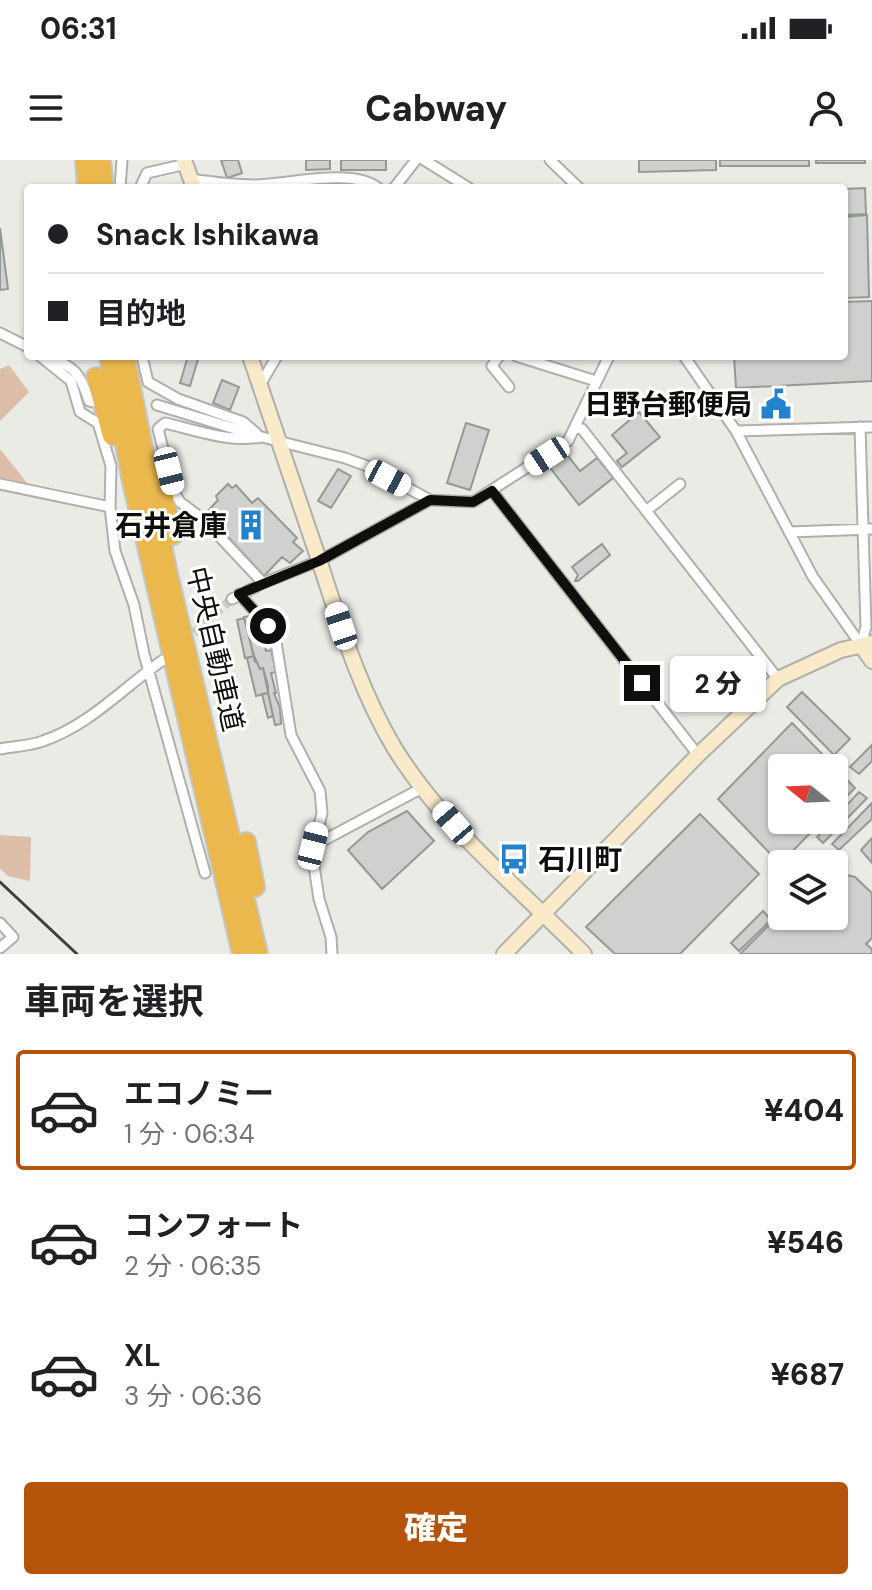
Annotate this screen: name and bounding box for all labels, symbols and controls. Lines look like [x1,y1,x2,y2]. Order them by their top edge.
text: 06:31 [40,9,117,48]
text: Cabway [365,85,507,132]
icon: menu [24,86,68,130]
icon: person [804,86,848,130]
text: Snack Ishikawa [96,215,319,254]
text: 目的地 [96,294,186,333]
place label: 日野台郵便局 [584,386,752,423]
public building icon: 日野台郵便局 [759,387,793,421]
car [520,433,574,479]
car [152,445,186,497]
car [361,456,415,500]
place label: 石井倉庫 [115,507,227,544]
building icon: 石井倉庫 [234,508,268,542]
street label: 中央自動車道 [178,563,252,735]
car [322,599,360,653]
route start [250,608,286,644]
callout: 2 分 [670,655,766,711]
route end [624,665,660,701]
text: 2 分 [694,667,742,701]
north arrow [768,754,848,834]
map controls [768,754,848,930]
car [428,797,478,849]
car [296,820,330,872]
place label: 石川町 [538,841,622,878]
bus stop icon: 石川町 [497,842,531,876]
button: layers [768,850,848,930]
text: 車両を選択 [24,978,204,1025]
icon: car [28,1074,100,1146]
text: エコノミー [124,1074,274,1113]
text: ¥404 [764,1091,844,1130]
text: 1 分 · 06:34 [124,1117,255,1151]
icon: car [28,1206,100,1278]
text: コンフォート [124,1206,303,1245]
text: ¥546 [767,1223,844,1262]
text: 2 分 · 06:35 [124,1249,261,1283]
text: XL [124,1336,161,1375]
icon: car [28,1338,100,1410]
text: ¥687 [770,1355,844,1394]
text: 3 分 · 06:36 [124,1379,262,1413]
button: 確定 [24,1482,848,1574]

